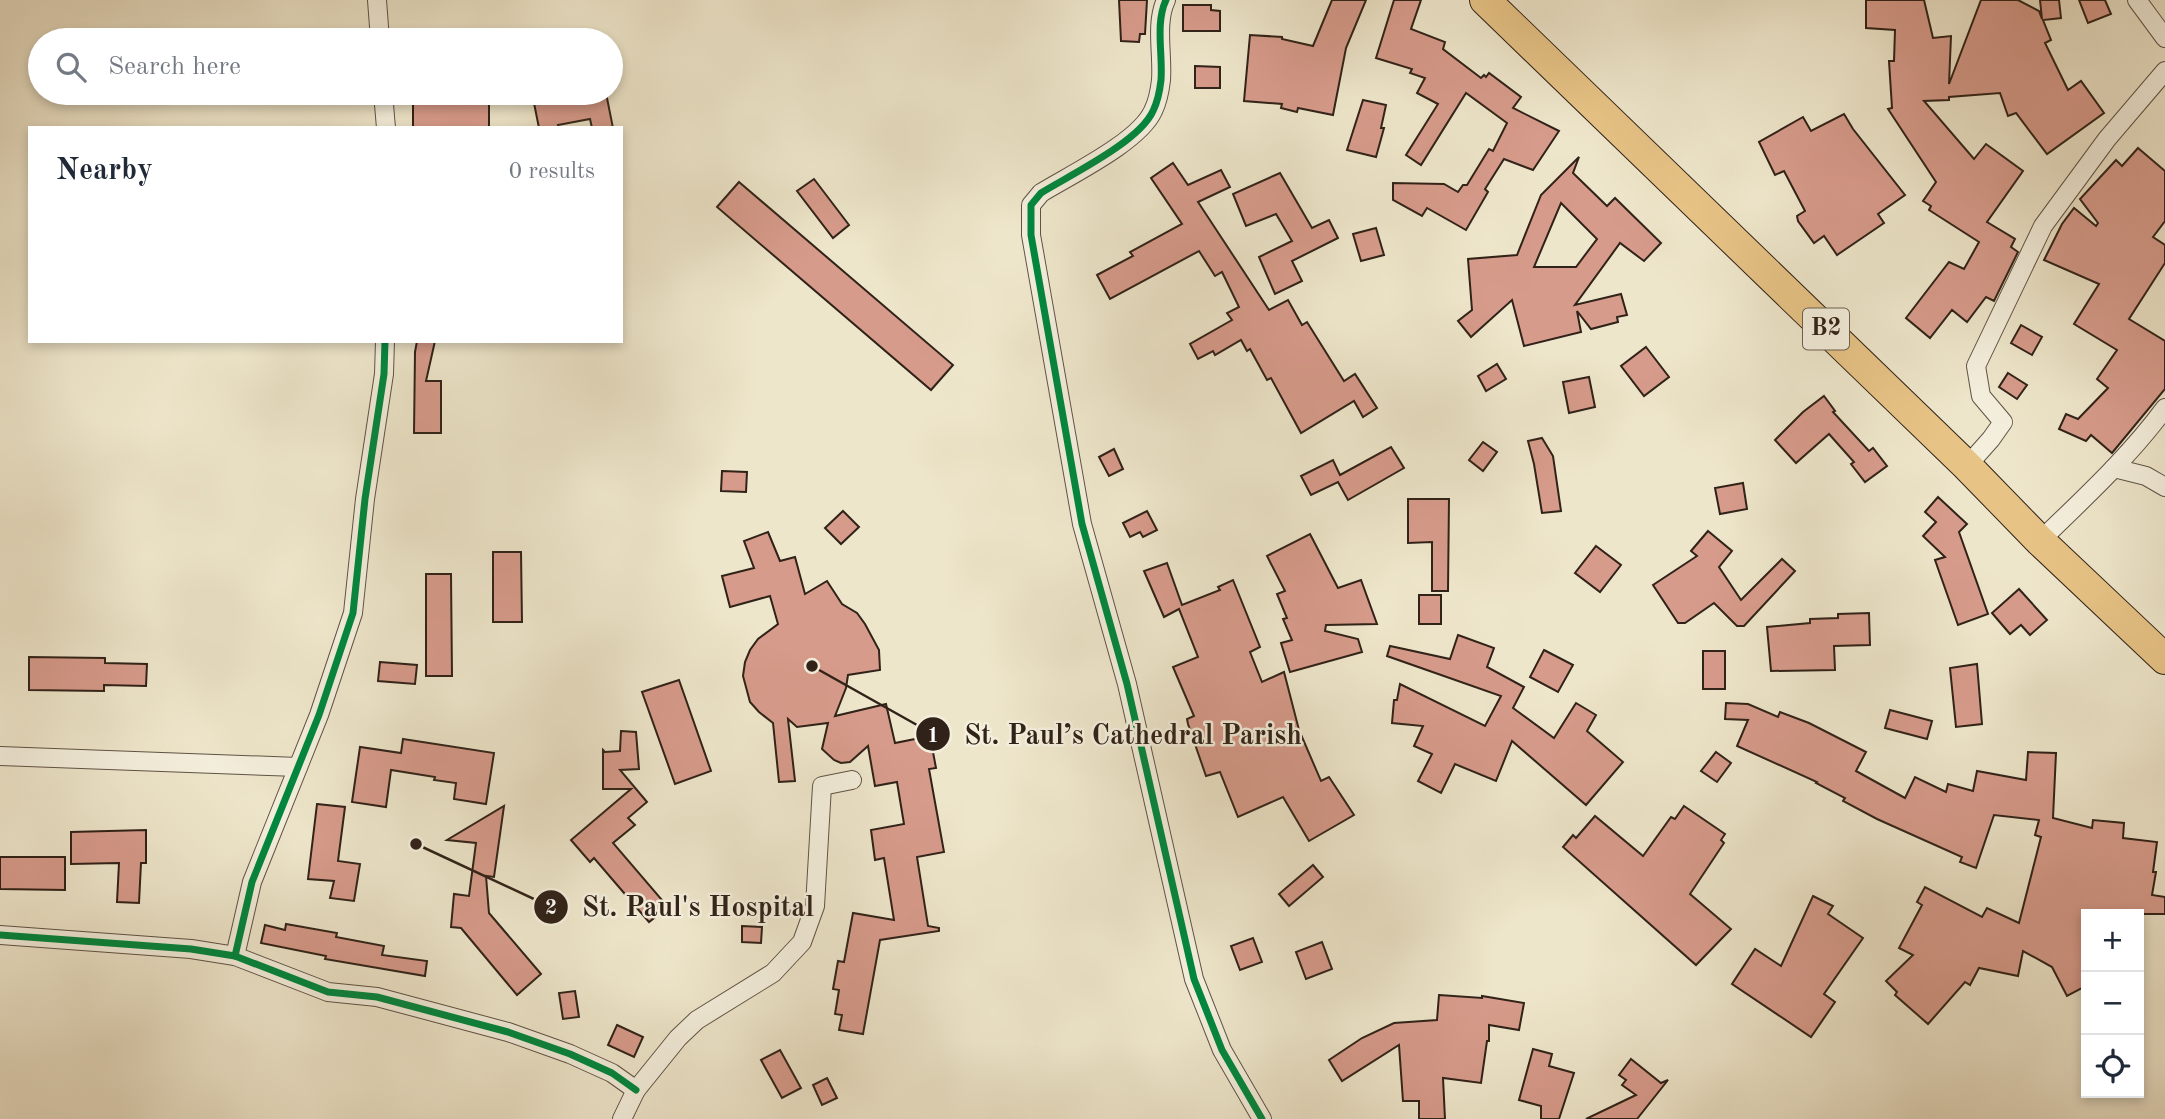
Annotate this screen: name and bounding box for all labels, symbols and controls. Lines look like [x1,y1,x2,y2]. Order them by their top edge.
search box [28,28,623,105]
icon: search [52,48,90,86]
text: Search here [108,54,241,80]
text: Nearby [56,156,153,186]
text: 0 results [509,160,595,183]
road number: B2 [1803,308,1849,350]
callout: St. Paul’s Cathedral Parish [915,710,1317,759]
text: St. Paul’s Cathedral Parish [964,723,1302,751]
text: 1 [927,726,939,747]
callout: St. Paul's Hospital [533,882,828,931]
text: St. Paul's Hospital [582,895,815,923]
text: 2 [545,898,557,919]
map controls [2081,909,2144,1098]
button: + [2081,909,2144,972]
button: − [2081,972,2144,1035]
button: locate [2081,1035,2144,1098]

